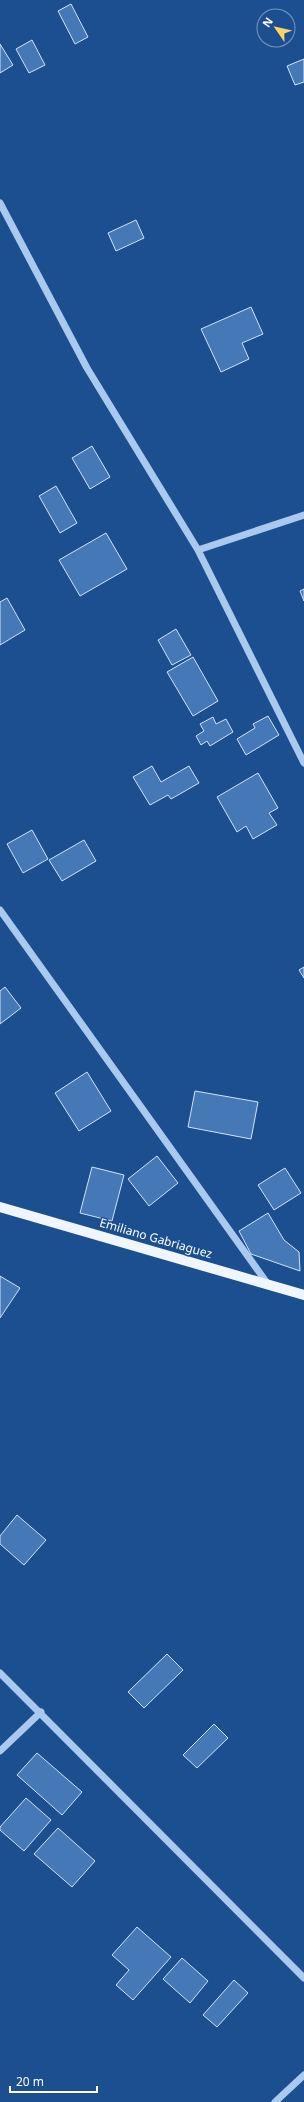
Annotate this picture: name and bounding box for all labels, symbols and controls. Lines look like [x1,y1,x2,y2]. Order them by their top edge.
north arrow [256,8,296,48]
text: N [259,14,276,30]
street label: Emiliano Gabriaguez [98,1214,215,1262]
scale bar [10,2068,97,2094]
text: 20 m [16,2073,44,2090]

